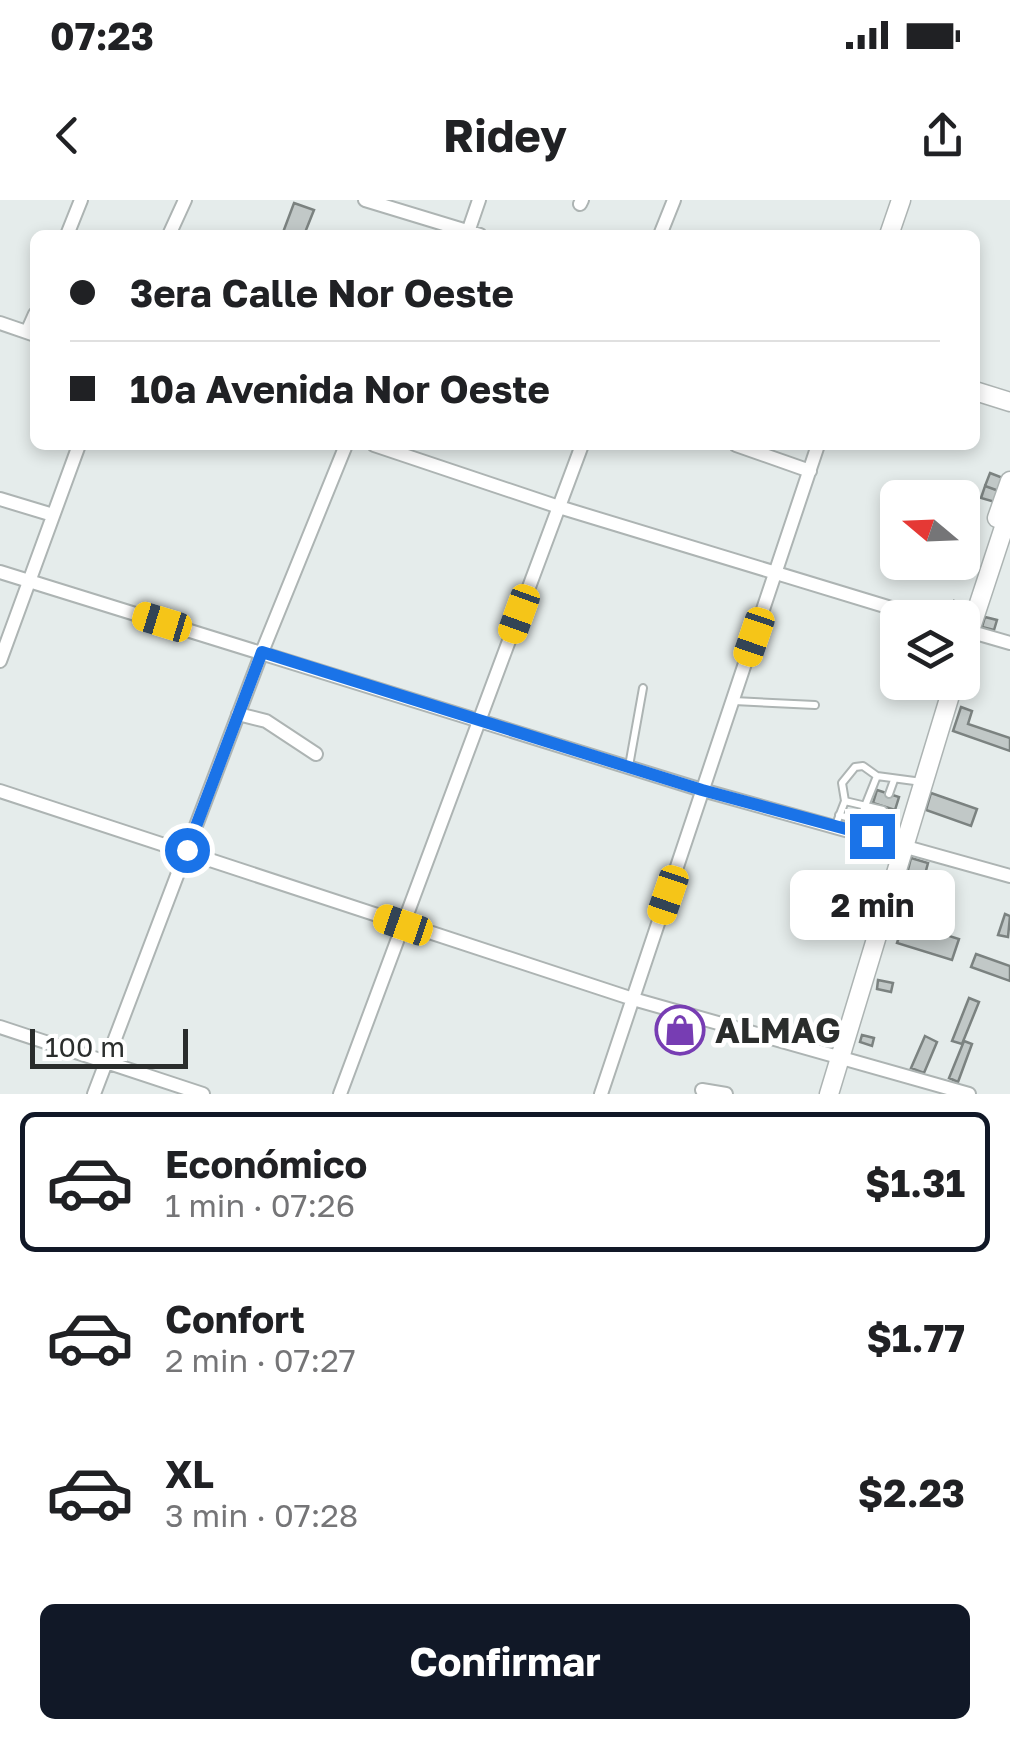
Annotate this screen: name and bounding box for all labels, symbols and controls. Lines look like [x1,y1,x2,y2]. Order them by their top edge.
text: 07:23 [50,13,154,58]
icon: back [40,108,95,163]
text: Ridey [443,108,567,162]
icon: share [915,108,970,163]
text: 3era Calle Nor Oeste [130,270,514,315]
text: 10a Avenida Nor Oeste [130,366,550,411]
north arrow [880,480,980,580]
map controls [880,480,980,700]
car [495,581,543,647]
car [129,599,195,645]
button: layers [880,600,980,700]
car [730,604,778,670]
route end [850,814,895,859]
route start [165,828,210,873]
car [644,862,692,928]
callout: 2 min [790,871,954,941]
text: 2 min [831,886,914,924]
car [370,901,436,949]
shop icon: ALMAG [654,1004,706,1056]
place label: ALMAG [715,1009,841,1051]
scale bar [30,1024,188,1068]
text: 100 m [45,1030,125,1063]
icon: car [45,1137,135,1227]
text: Económico [165,1141,367,1186]
text: $1.31 [865,1160,965,1205]
text: 1 min · 07:26 [165,1186,355,1224]
icon: car [45,1292,135,1382]
text: Confort [165,1296,305,1341]
text: $1.77 [866,1315,965,1360]
text: 2 min · 07:27 [165,1341,356,1379]
icon: car [45,1447,135,1537]
text: XL [165,1451,214,1496]
text: $2.23 [858,1470,965,1515]
text: 3 min · 07:28 [165,1496,358,1534]
button: Confirmar [40,1604,970,1719]

